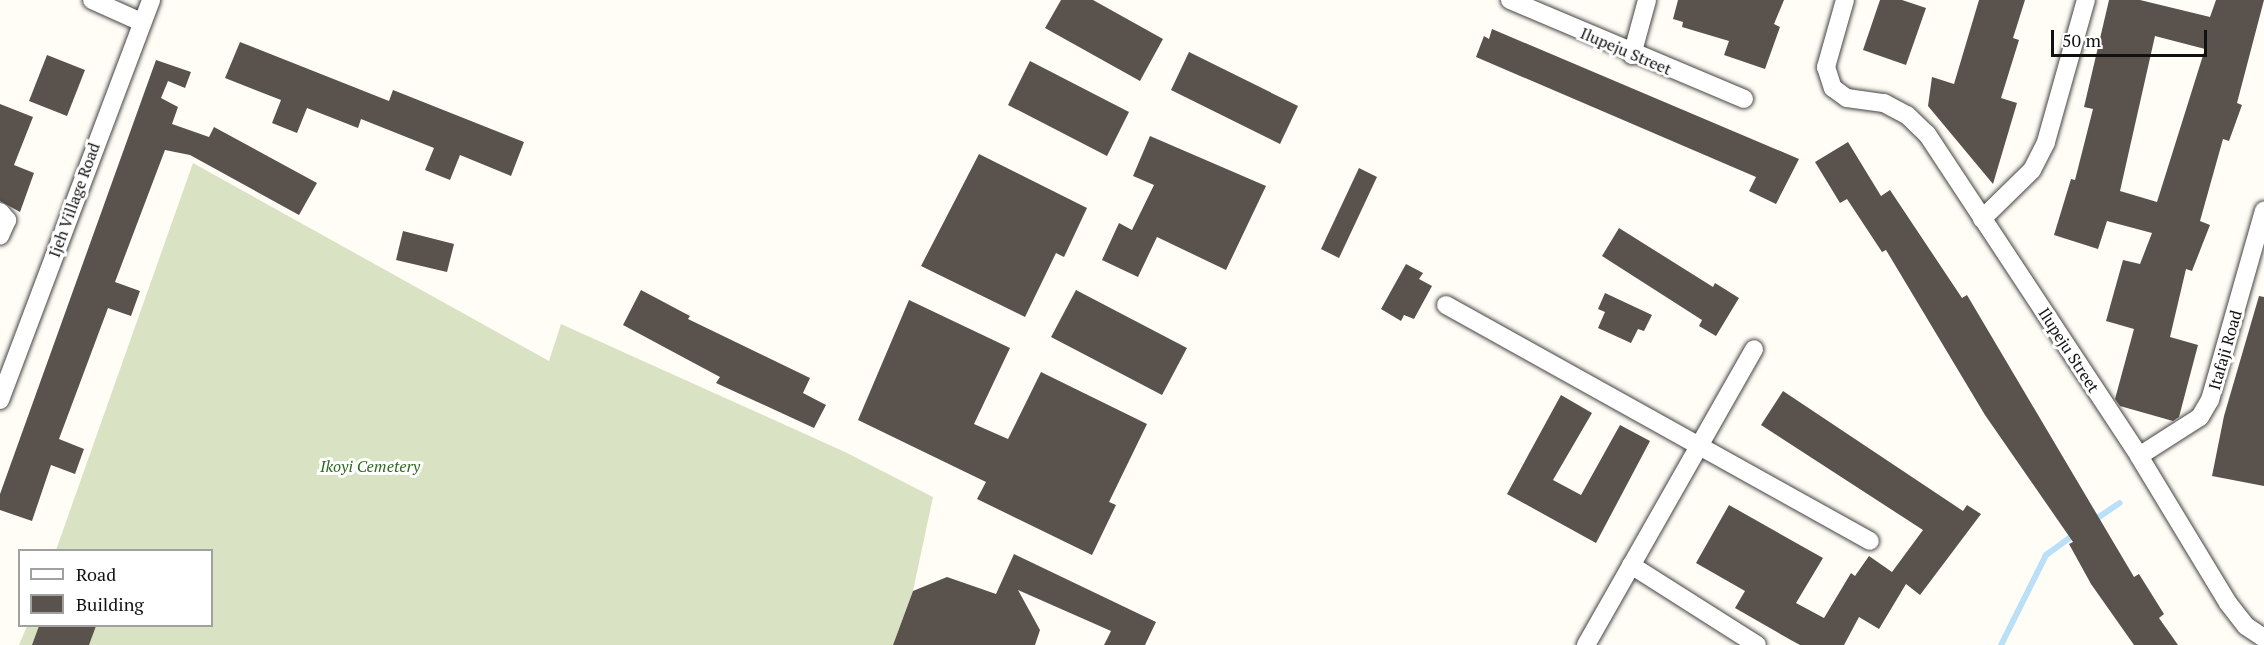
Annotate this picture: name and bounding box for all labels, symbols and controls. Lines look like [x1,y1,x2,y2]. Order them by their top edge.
scale bar [2054,18,2210,56]
street label: Ilupeju Street [1578,23,1674,79]
text: 50 m [2062,28,2101,52]
street label: Ijeh Village Road [44,140,104,260]
street label: Ilupeju Street [2035,304,2103,396]
street label: Itafaji Road [2204,308,2246,392]
park label: Ikoyi Cemetery [320,456,420,476]
legend [18,549,213,627]
text: Road [76,562,116,586]
text: Building [76,592,144,616]

